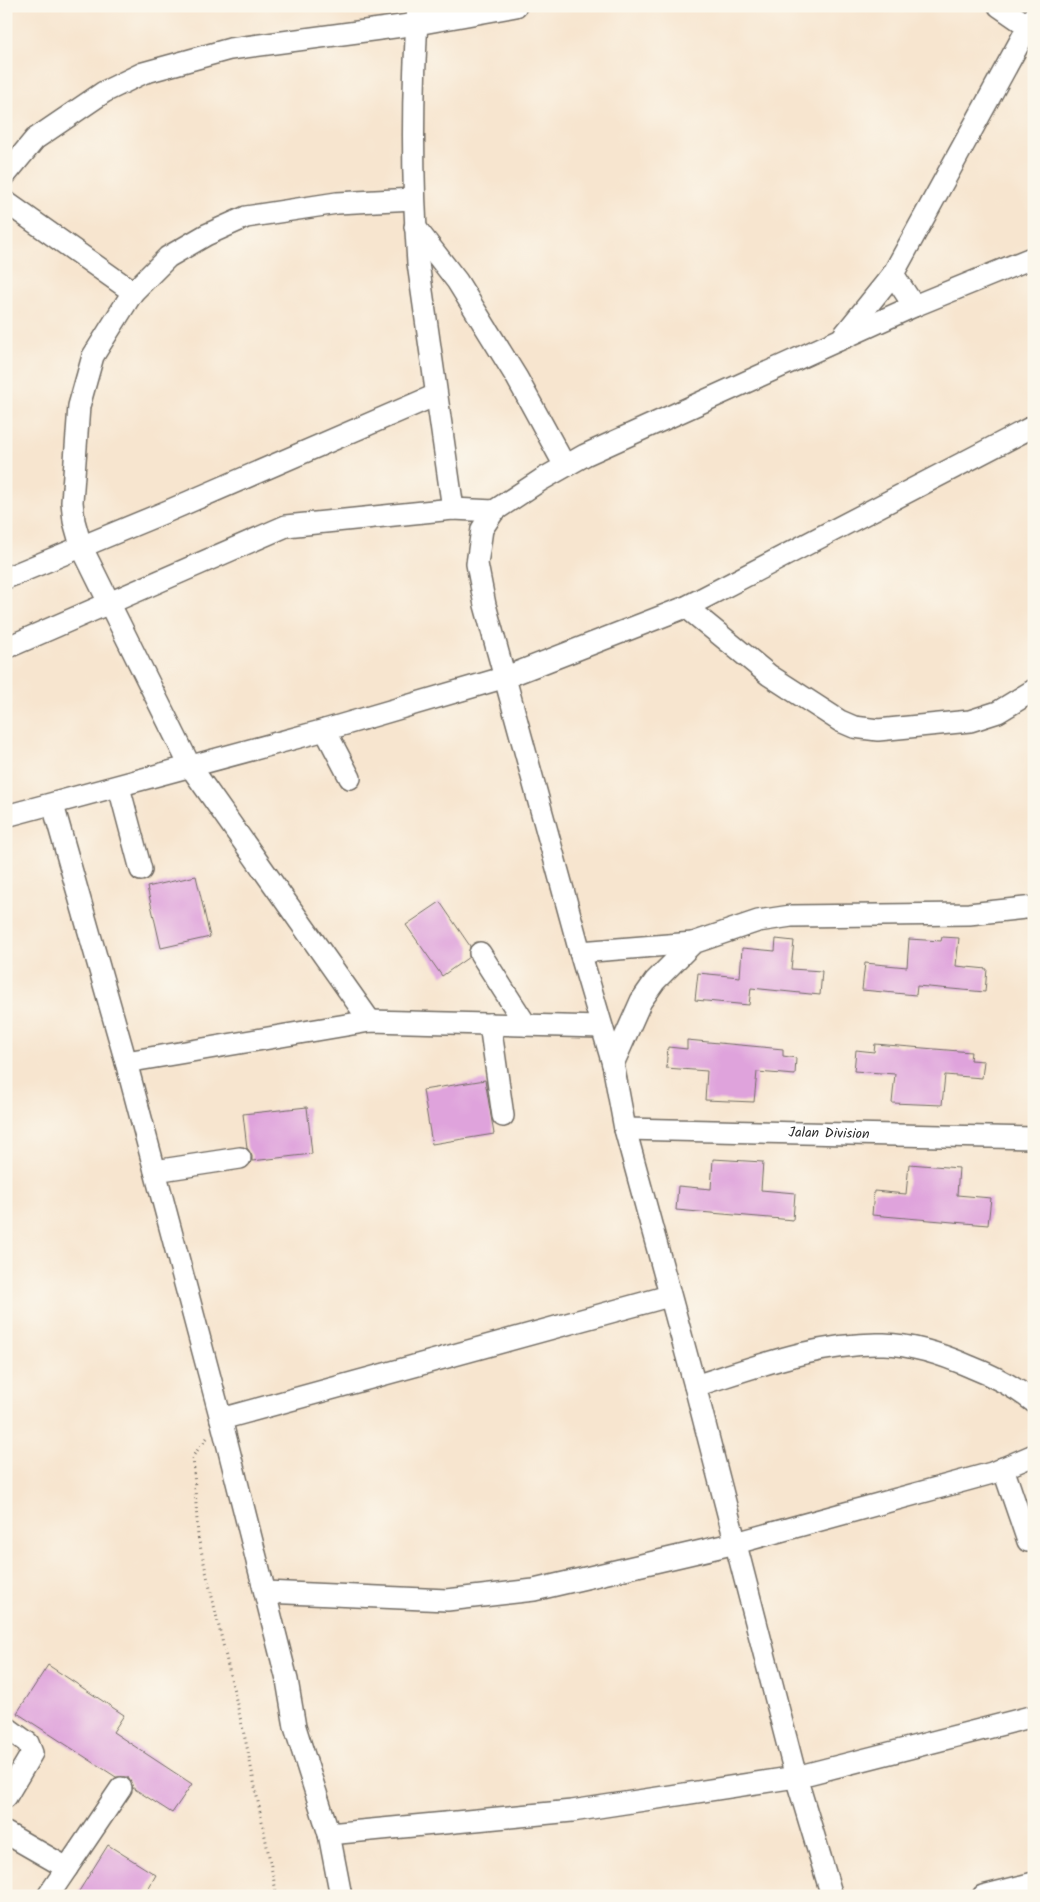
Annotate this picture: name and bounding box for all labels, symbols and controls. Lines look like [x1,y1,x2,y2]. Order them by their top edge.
street label: Jalan Division [788,1122,870,1145]

